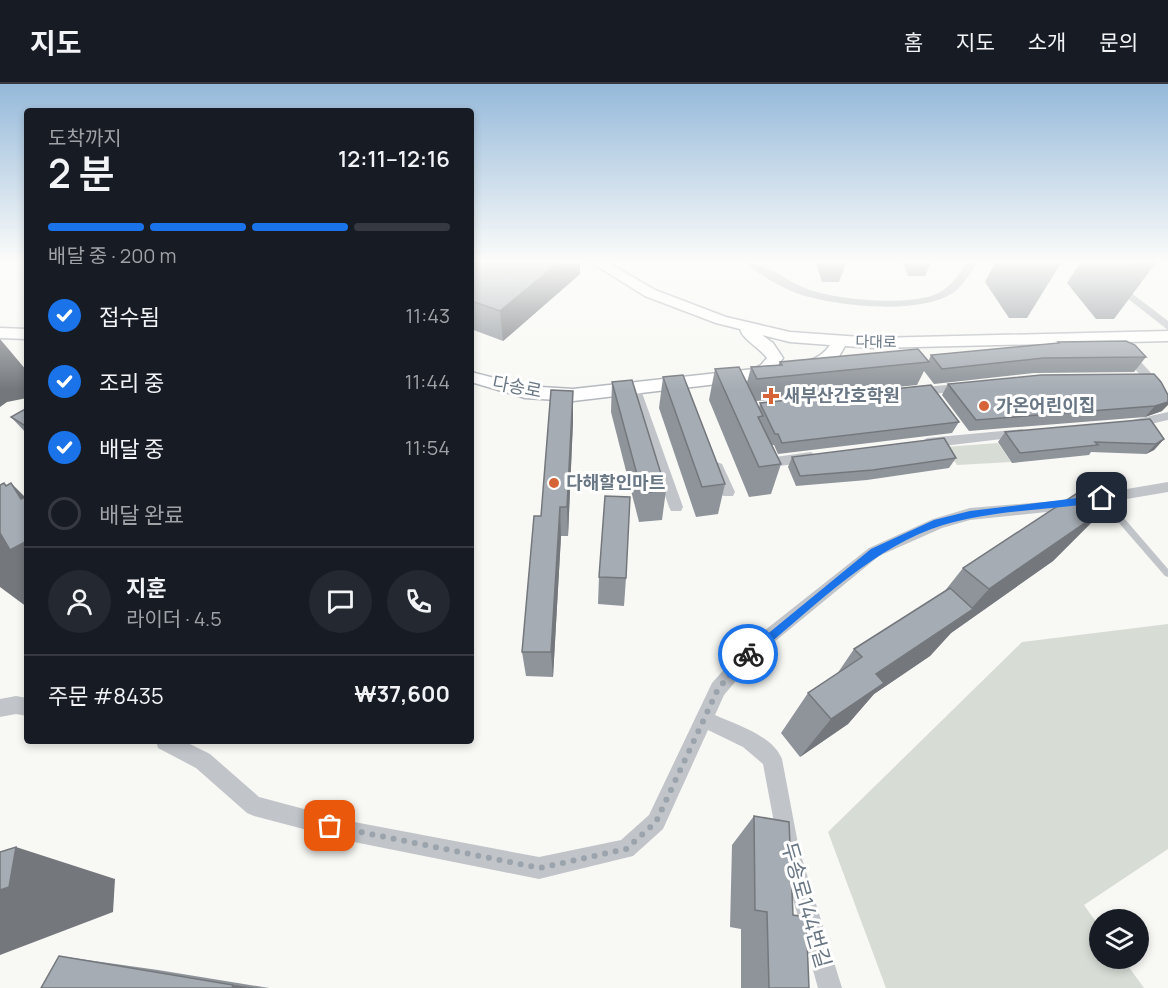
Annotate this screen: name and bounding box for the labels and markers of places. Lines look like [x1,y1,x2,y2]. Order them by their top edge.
place label: 새부산간호학원 [784,383,900,407]
marker: 새부산간호학원 [762,387,780,405]
place label: 가온어린이집 [996,393,1095,417]
marker: 가온어린이집 [977,399,991,413]
place label: 다해할인마트 [566,470,665,494]
pin [1076,472,1127,523]
marker: 다해할인마트 [547,476,561,490]
pin [304,800,355,851]

